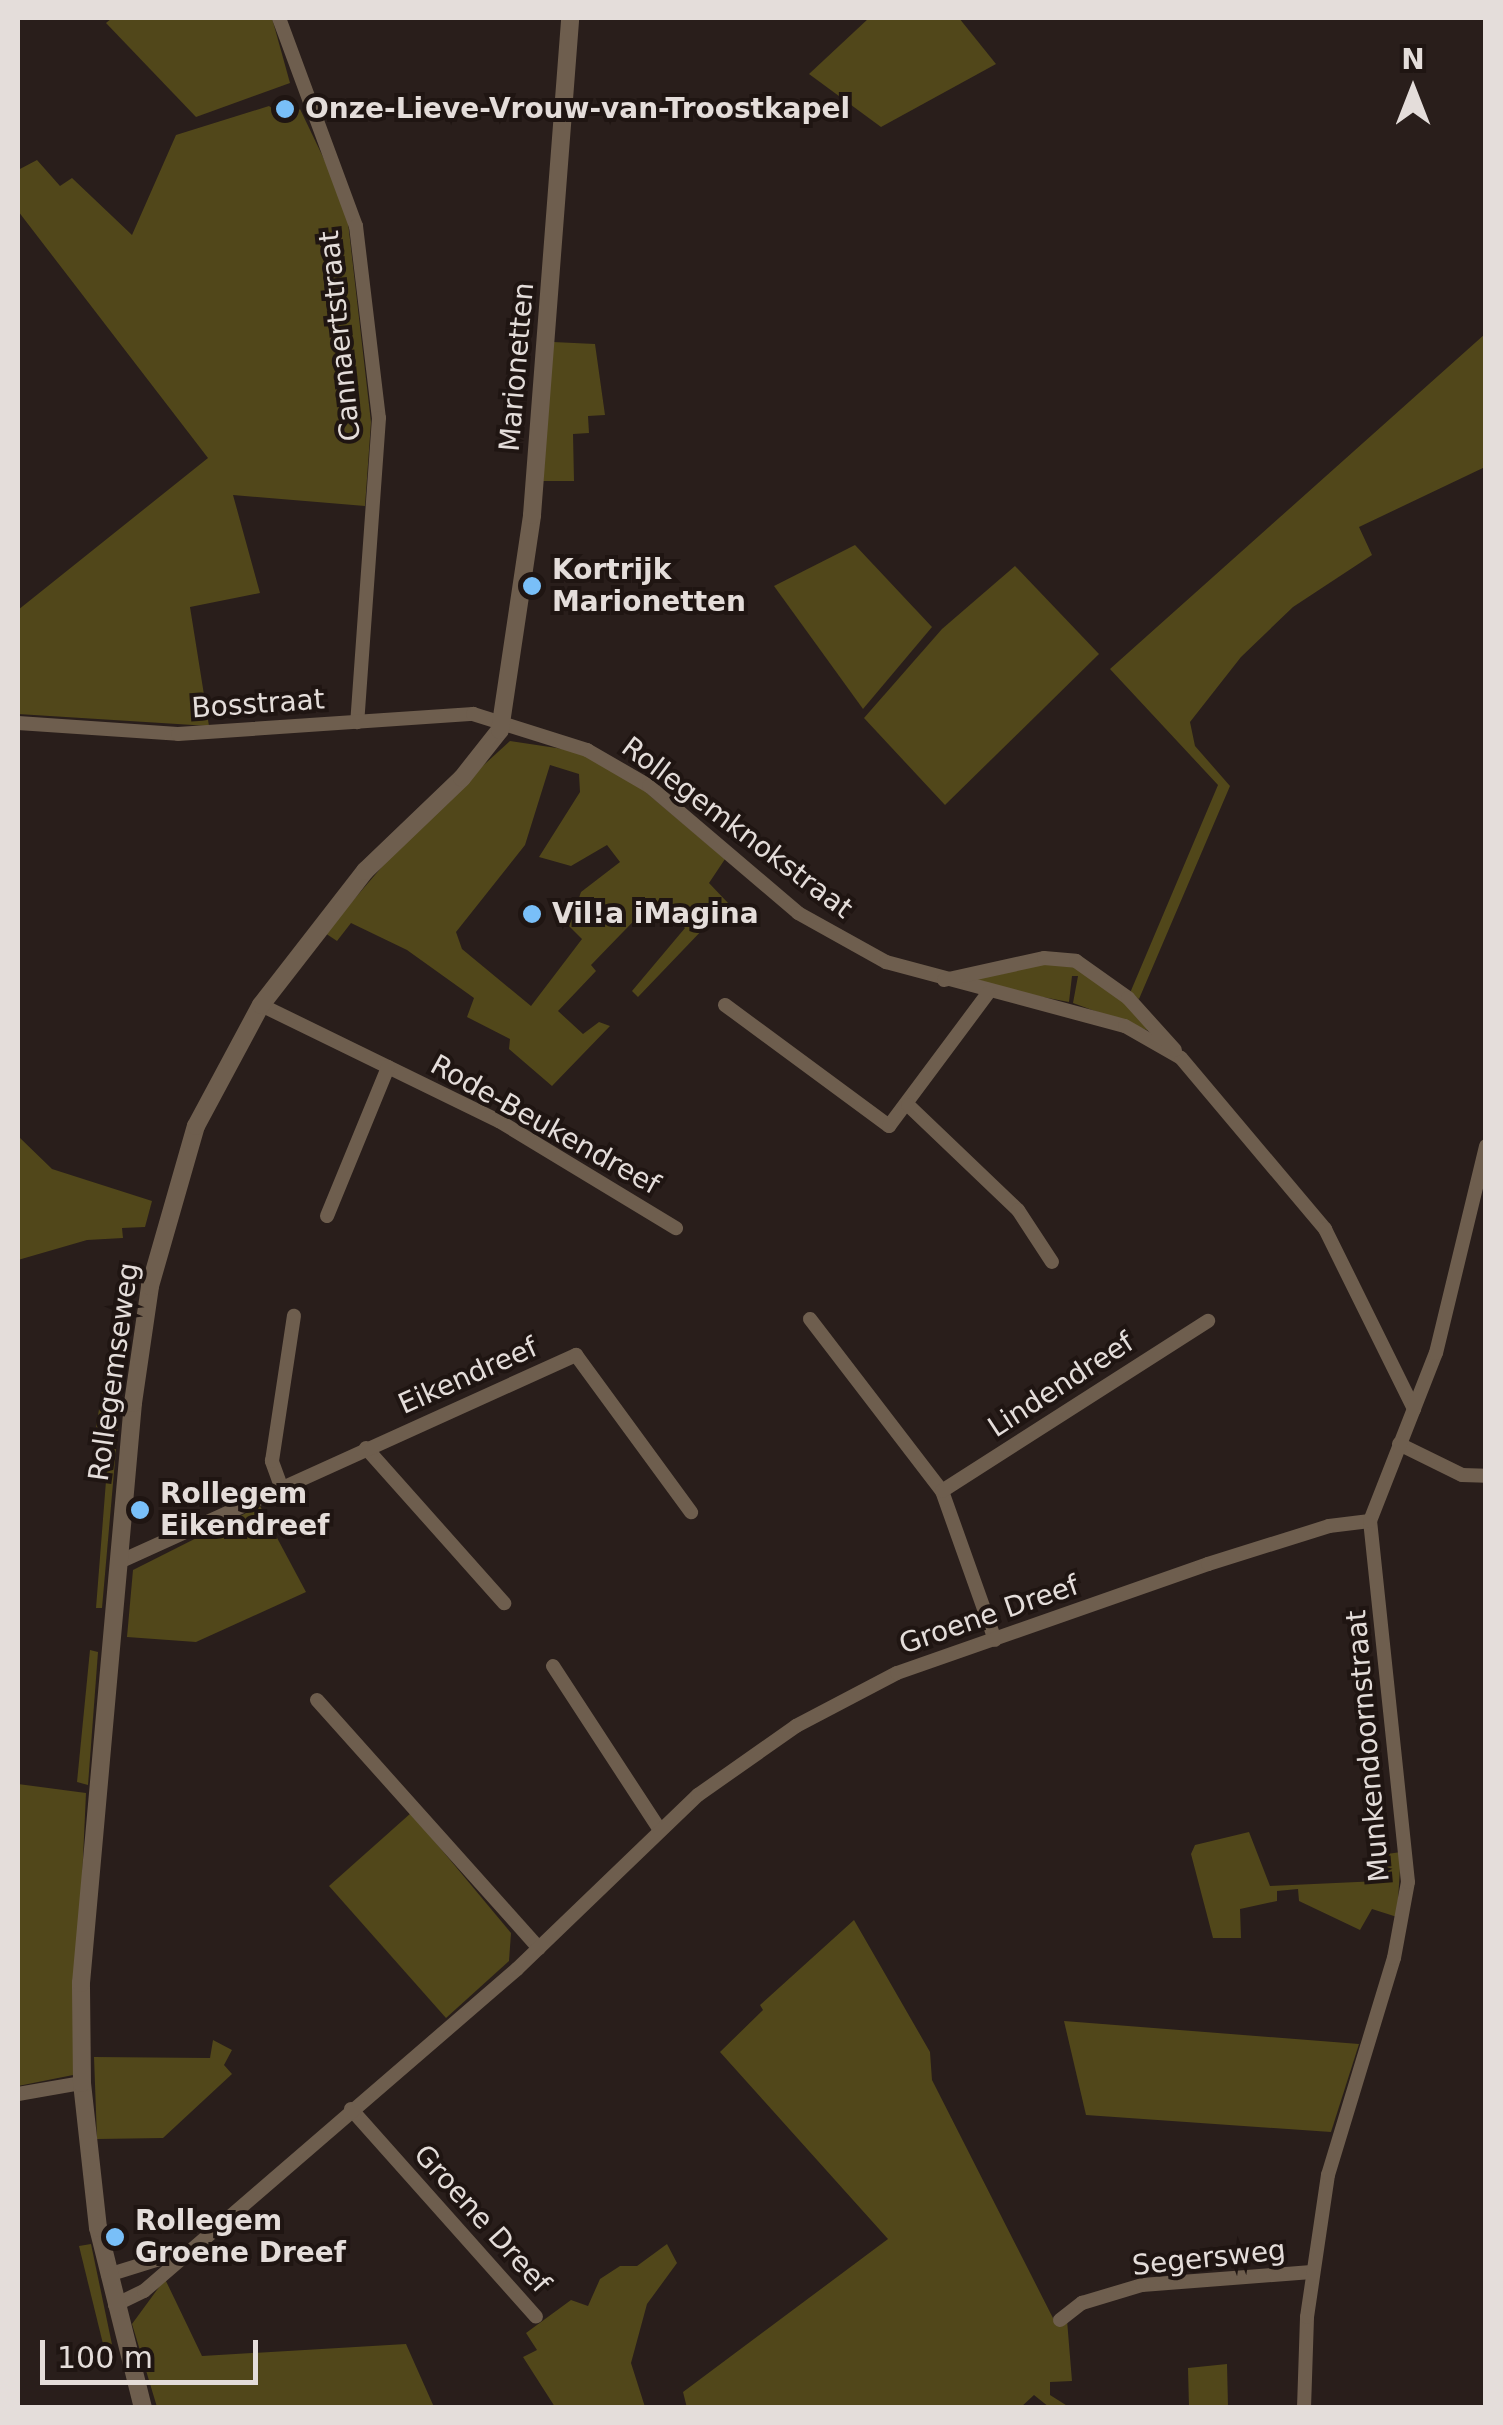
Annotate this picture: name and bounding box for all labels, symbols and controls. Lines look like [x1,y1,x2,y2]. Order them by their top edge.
north arrow [1363,40,1463,140]
text: N [1401,43,1425,76]
place label: Onze-Lieve-Vrouw-van-Troostkapel [305,92,850,126]
marker: Onze-Lieve-Vrouw-van-Troostkapel [274,98,296,120]
street label: Cannaertstraat [312,229,368,443]
street label: Marionetten [493,281,541,453]
place label: Kortrijk Marionetten [552,553,746,619]
marker: Kortrijk Marionetten [521,575,543,597]
street label: Bosstraat [190,683,326,725]
street label: Rollegemknokstraat [615,730,859,926]
place label: Vil!a iMagina [552,897,759,931]
marker: Vil!a iMagina [521,903,543,925]
street label: Rode-Beukendreef [425,1048,665,1202]
street label: Rollegemseweg [82,1261,146,1483]
street label: Lindendreef [982,1325,1140,1445]
street label: Eikendreef [393,1330,543,1422]
place label: Rollegem Eikendreef [160,1477,330,1543]
marker: Rollegem Eikendreef [129,1499,151,1521]
street label: Groene Dreef [895,1569,1083,1661]
street label: Munkendoornstraat [1339,1609,1397,1883]
street label: Groene Dreef [407,2138,557,2300]
place label: Rollegem Groene Dreef [135,2204,346,2270]
marker: Rollegem Groene Dreef [104,2226,126,2248]
street label: Segersweg [1131,2233,1287,2283]
scale bar [45,2320,262,2382]
text: 100 m [57,2340,153,2375]

